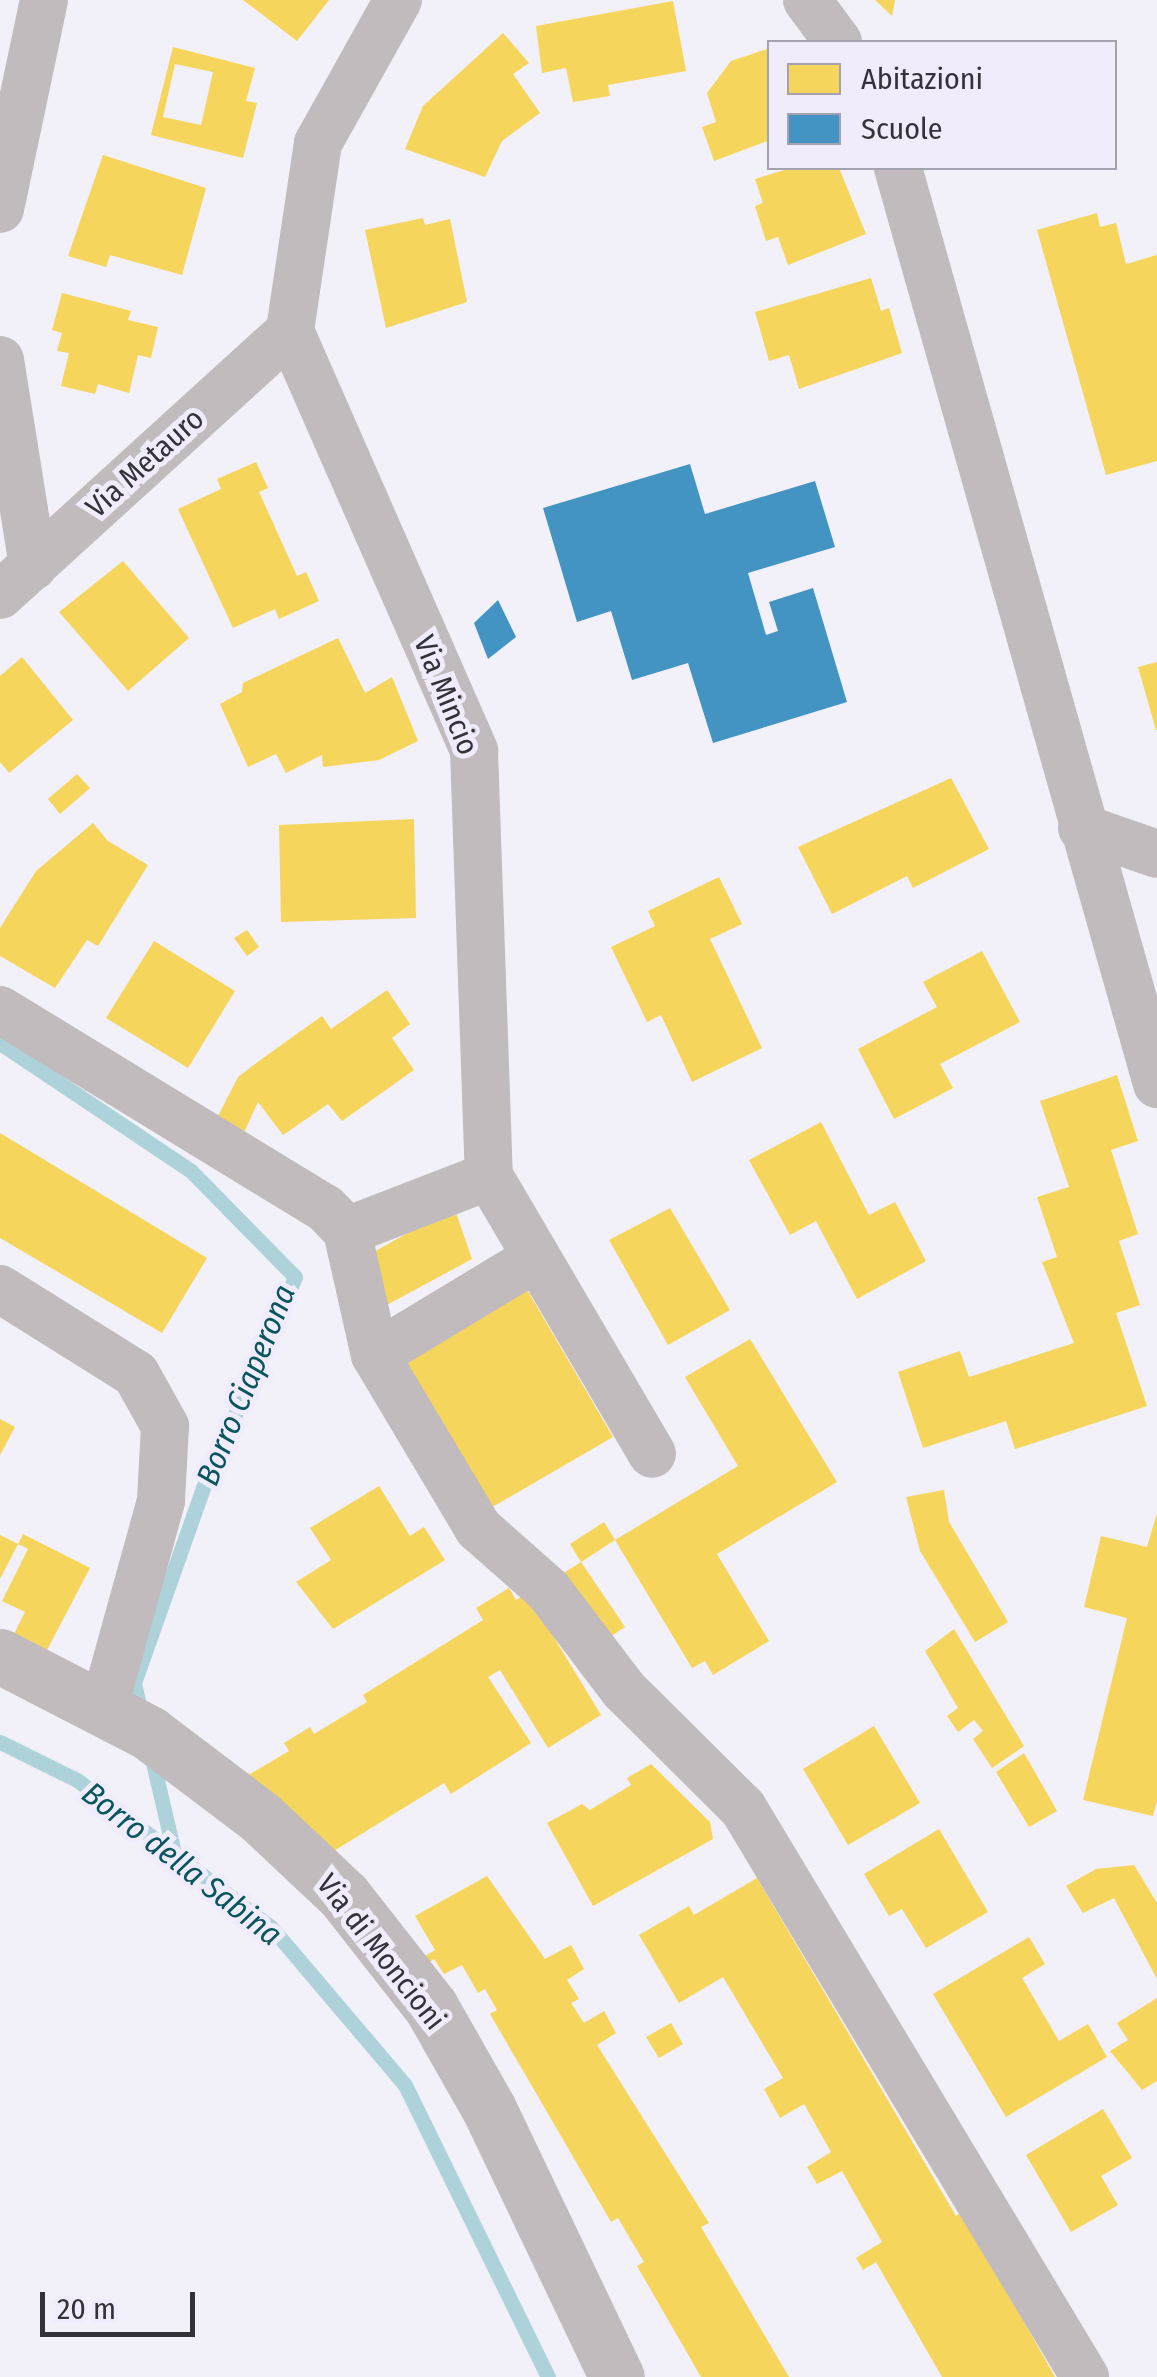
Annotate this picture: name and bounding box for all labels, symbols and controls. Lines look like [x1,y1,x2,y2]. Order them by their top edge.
legend [767,40,1117,170]
text: Abitazioni [861,61,983,97]
text: Scuole [861,111,943,147]
street label: Via Metauro [79,401,211,525]
street label: Via Mincio [406,630,486,760]
water label: Borro Ciaperona [188,1279,304,1491]
water label: Borro della Sabina [74,1774,290,1954]
street label: Via di Moncioni [309,1867,453,2037]
scale bar [45,2272,200,2334]
text: 20 m [57,2291,116,2327]

